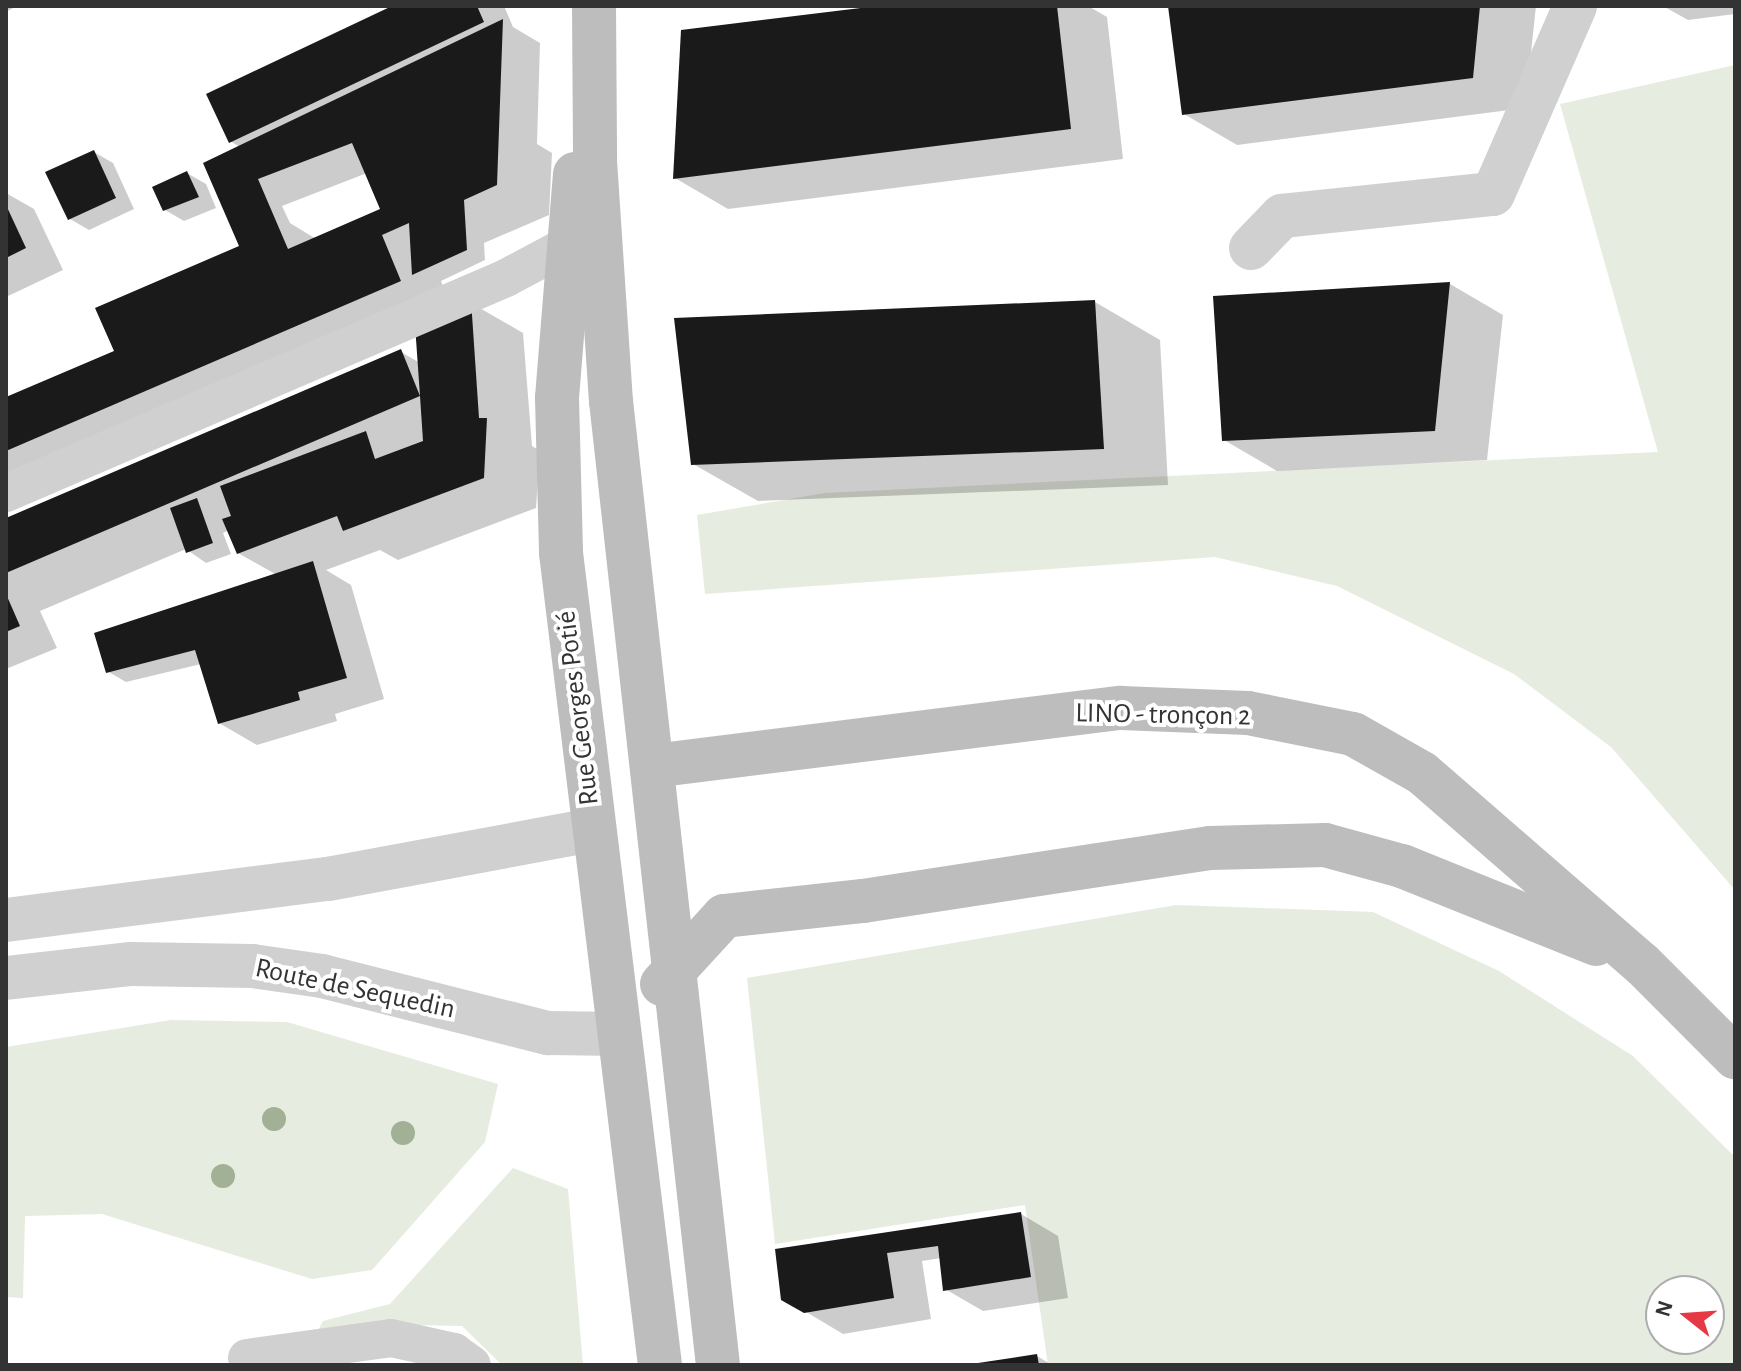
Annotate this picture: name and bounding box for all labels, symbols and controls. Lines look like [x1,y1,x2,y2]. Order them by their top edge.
street label: Rue Georges Potié [549,609,607,807]
street label: LINO - tronçon 2 [1075,697,1251,733]
street label: Route de Sequedin [252,951,458,1027]
north arrow [1645,1275,1725,1355]
text: N [1651,1298,1677,1319]

